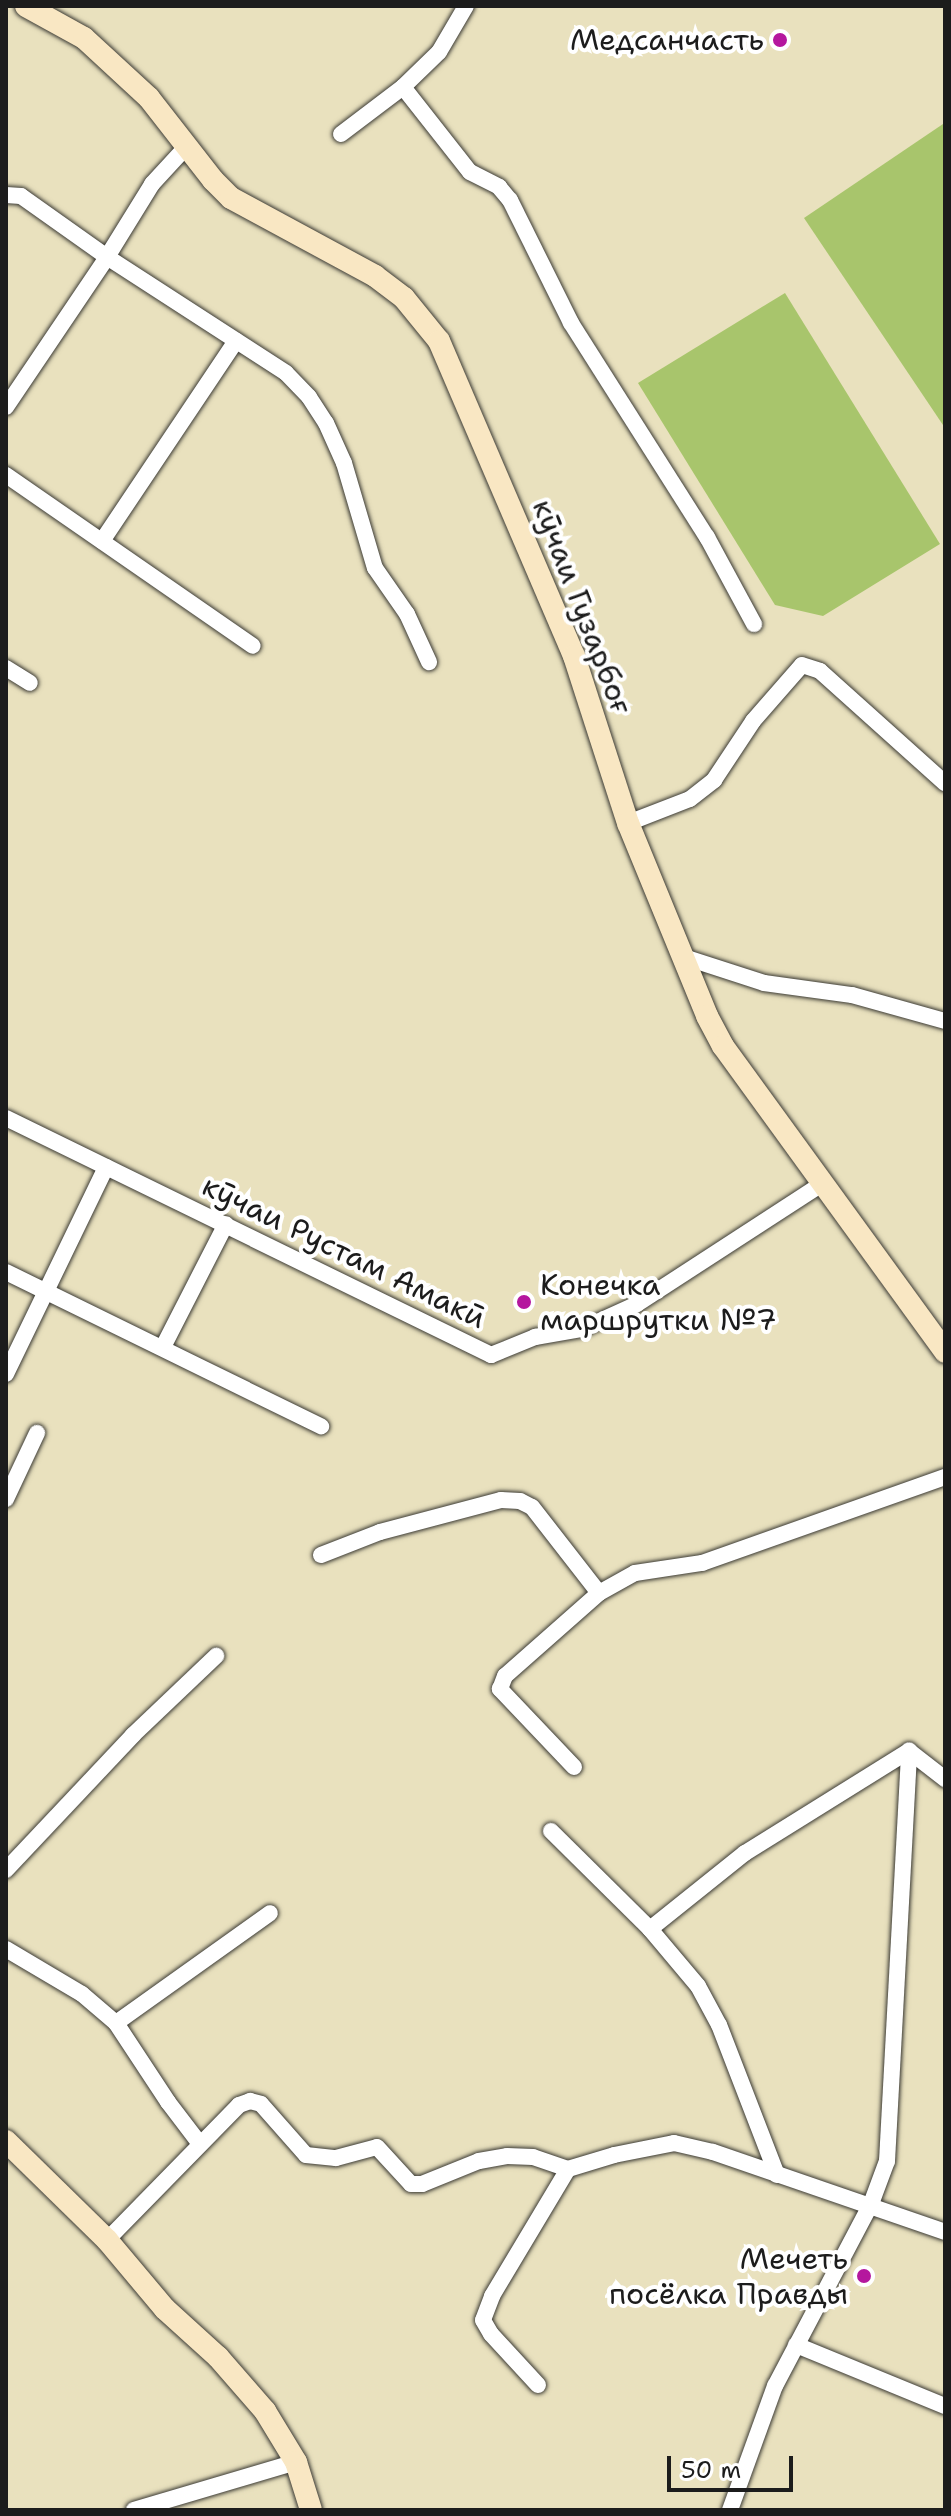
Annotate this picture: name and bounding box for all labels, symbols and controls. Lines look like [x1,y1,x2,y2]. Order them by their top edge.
place label: Медсанчасть [570,22,764,58]
marker: Медсанчасть [771,31,789,49]
street label: кӯчаи Гузарбоғ [524,494,640,720]
street label: кӯчаи Рустам Амакӣ [196,1168,492,1336]
place label: Конечка маршрутки №7 [540,1267,777,1338]
marker: Конечка маршрутки №7 [515,1293,533,1311]
place label: Мечеть посёлка Правды [609,2241,848,2312]
marker: Мечеть посёлка Правды [855,2267,873,2285]
scale bar [671,2440,797,2490]
text: 50 m [681,2454,741,2486]

